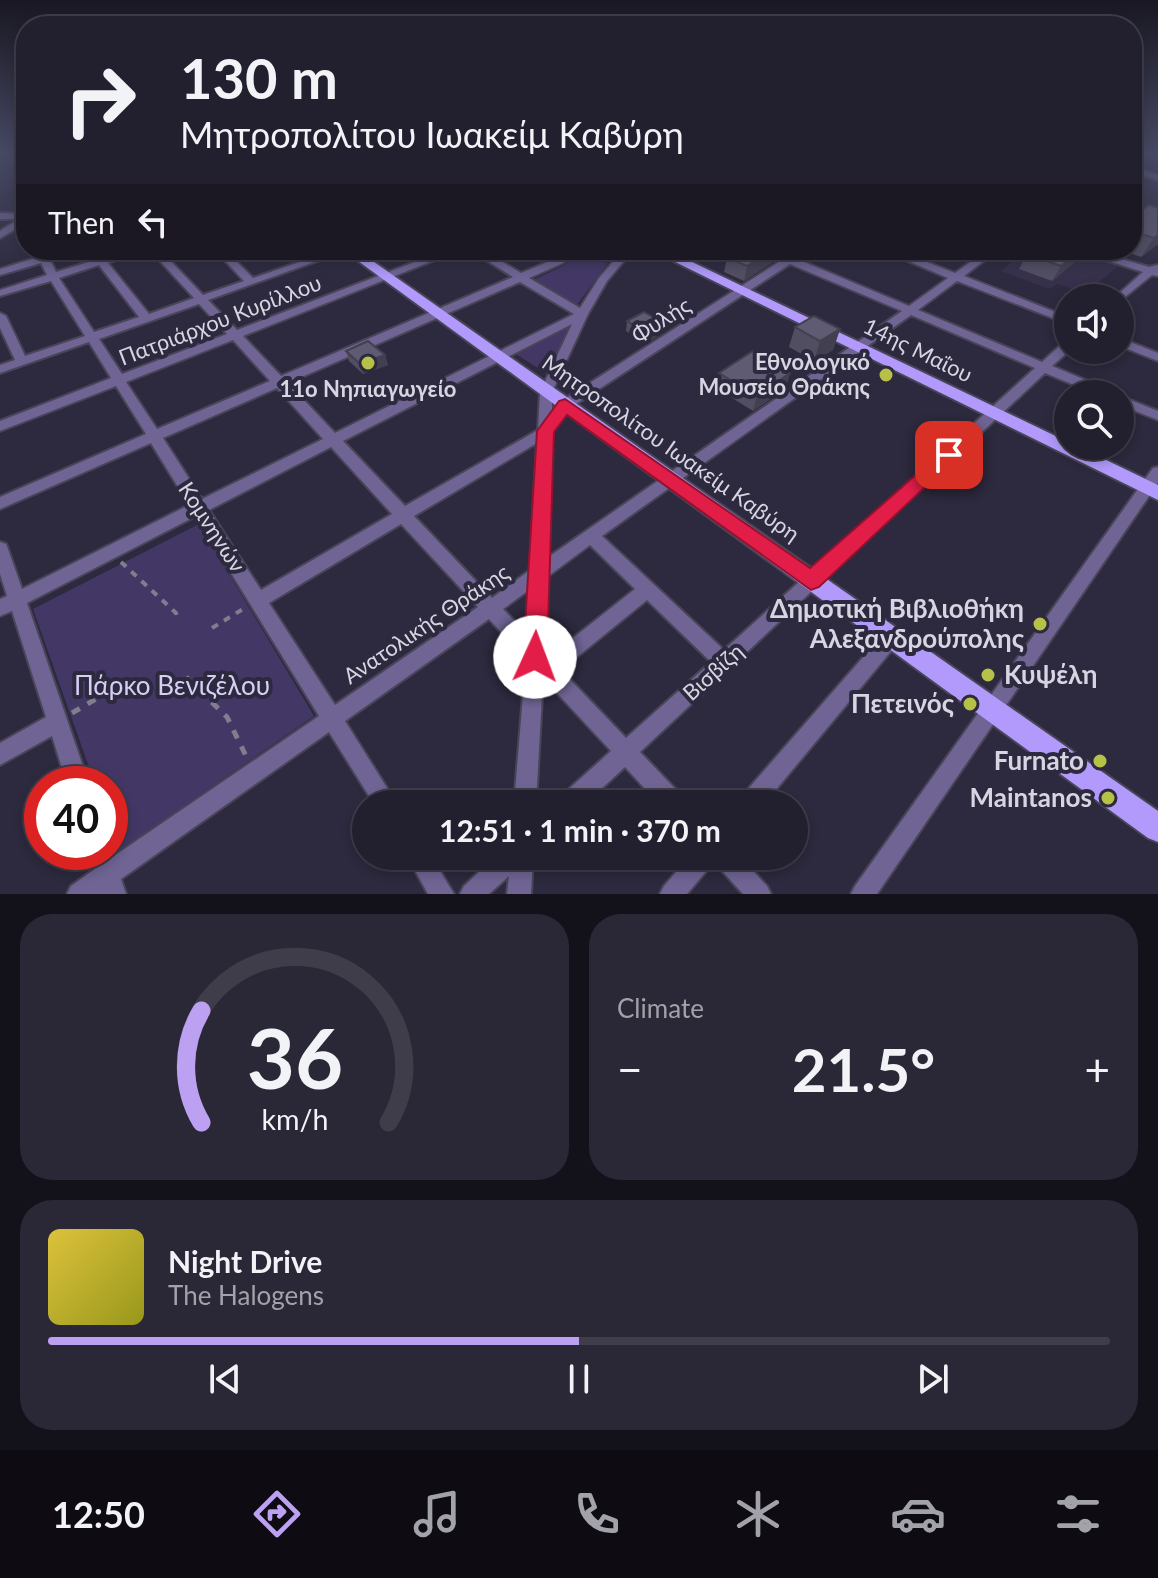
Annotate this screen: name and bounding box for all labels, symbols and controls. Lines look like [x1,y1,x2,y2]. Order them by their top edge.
text: 130 m [180,44,338,111]
icon: right [48,48,152,152]
text: Μητροπολίτου Ιωακείμ Καβύρη [180,112,684,156]
icon: left [131,200,175,244]
text: Then [48,204,115,240]
street label: Πατριάρχου Κυρίλλου [115,268,325,371]
map controls [1054,284,1134,460]
button: sound [1054,284,1134,364]
street label: Φυλής [626,291,695,348]
street label: 14ης Μαΐου [859,312,977,387]
street label: Μητροπολίτου Ιωακείμ Καβύρη [537,348,805,547]
place label: Εθνολογικό Μουσείο Θράκης [698,348,871,400]
marker: 11ο Νηπιαγωγείο [359,354,377,372]
marker: Εθνολογικό Μουσείο Θράκης [877,366,895,384]
place label: 11ο Νηπιαγωγείο [280,375,456,402]
button: search [1054,380,1134,460]
pin [915,421,983,489]
icon: arrive [927,433,971,477]
street label: Κομνηνών [173,477,252,577]
street label: Ανατολικής Θράκης [338,558,514,689]
place label: Δημοτική Βιβλιοθήκη Αλεξανδρούπολης [770,592,1024,654]
position arrow [493,615,577,699]
marker: Δημοτική Βιβλιοθήκη Αλεξανδρούπολης [1031,615,1049,633]
street label: Βισβίζη [677,637,749,706]
place label: Κυψέλη [1004,658,1097,690]
marker: Κυψέλη [979,666,997,684]
park label: Πάρκο Βενιζέλου [74,669,270,701]
place label: Πετεινός [851,687,954,719]
marker: Πετεινός [961,695,979,713]
place label: Furnato [994,744,1084,776]
marker: Furnato [1091,752,1109,770]
speed limit sign: 40 [24,766,128,870]
place label: Maintanos [970,781,1092,813]
marker: Maintanos [1099,789,1117,807]
text: 12:51 · 1 min · 370 m [439,812,721,848]
text: Climate [617,992,704,1024]
text: 36 [246,1007,343,1107]
text: 21.5° [792,1033,935,1105]
text: − [617,1043,643,1095]
text: + [1084,1043,1110,1095]
text: km/h [261,1102,328,1136]
text: Night Drive [168,1243,322,1279]
text: The Halogens [168,1279,324,1311]
icon: previous [203,1357,247,1401]
icon: pause [557,1357,601,1401]
icon: next [911,1357,955,1401]
icon: directions [249,1486,305,1542]
icon: music [409,1486,465,1542]
icon: phone [569,1486,625,1542]
icon: climate [730,1486,786,1542]
icon: car [890,1486,946,1542]
icon: filters [1050,1486,1106,1542]
text: 12:50 [52,1492,145,1536]

